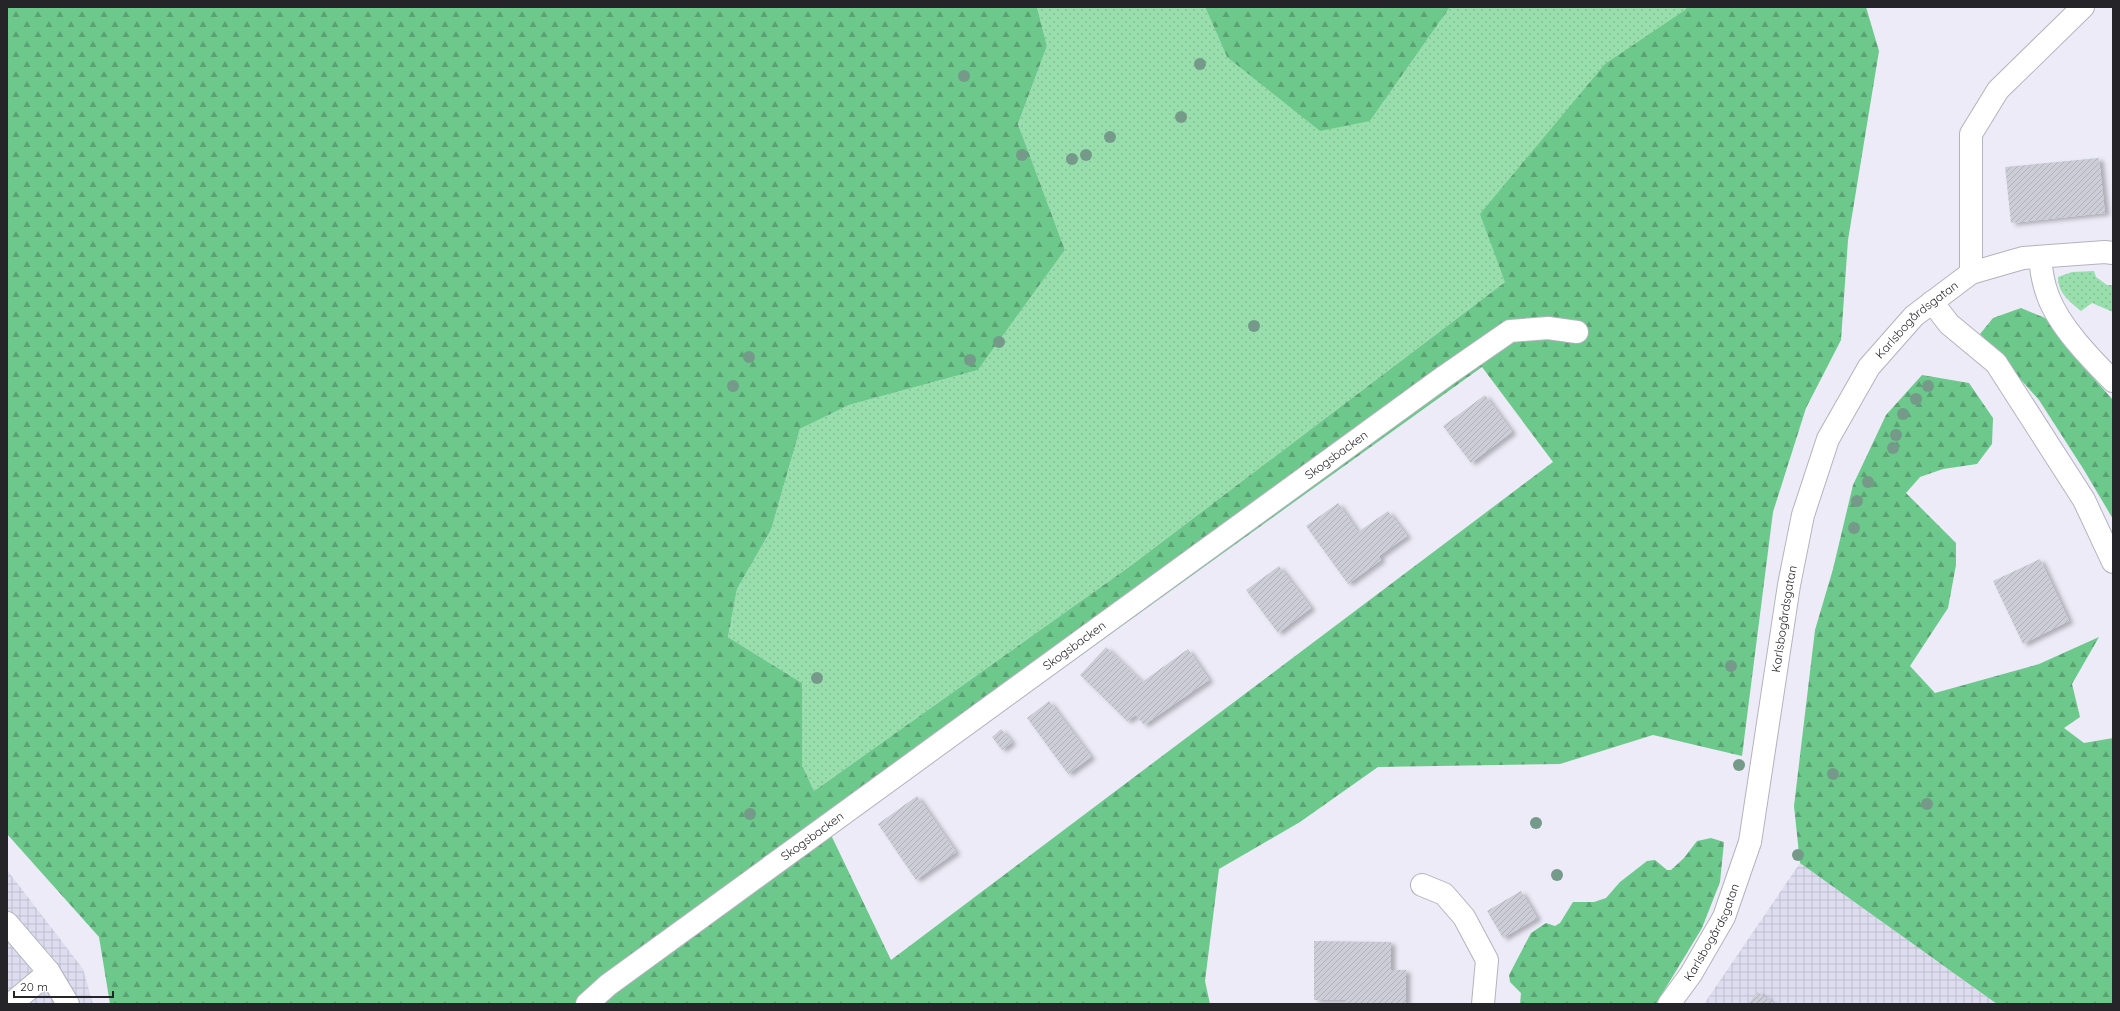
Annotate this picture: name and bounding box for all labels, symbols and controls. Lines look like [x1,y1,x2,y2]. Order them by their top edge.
street label: Karlsbogårdsgatan [1872,277,1961,362]
street label: Skogsbacken [1302,427,1370,482]
street label: Karlsbogårdsgatan [1768,564,1800,673]
street label: Skogsbacken [1040,618,1108,673]
street label: Skogsbacken [778,808,846,864]
street label: Karlsbogårdsgatan [1680,881,1742,984]
scale bar [14,973,113,999]
text: 20 m [20,979,48,994]

